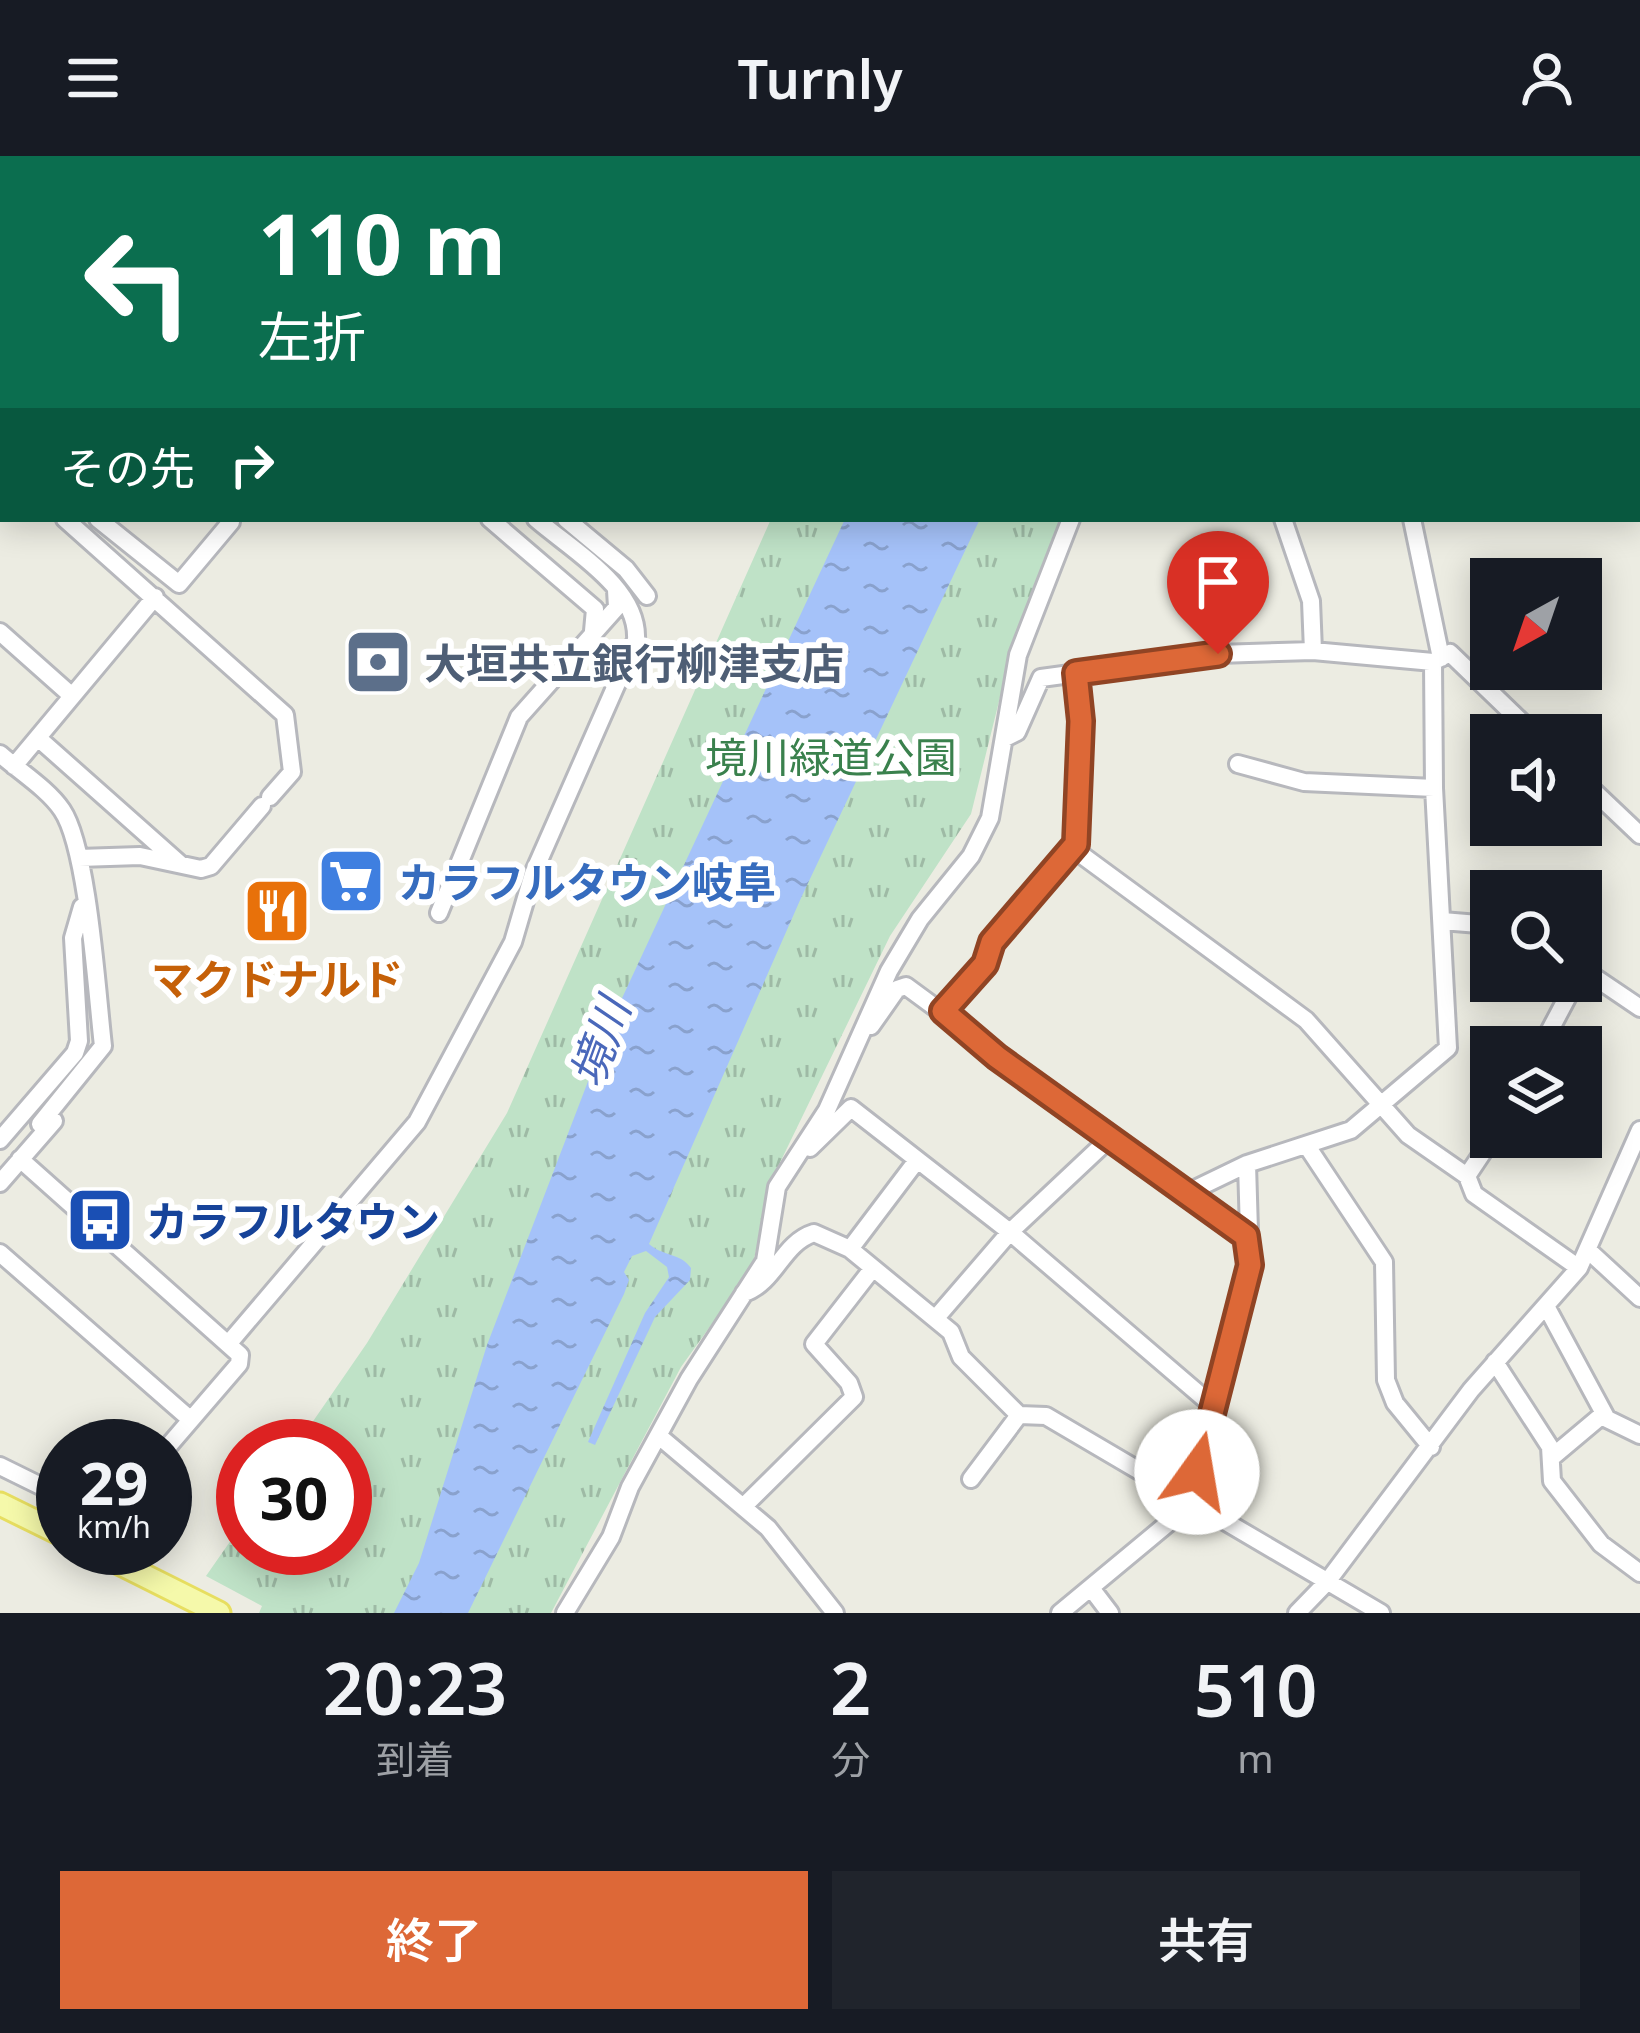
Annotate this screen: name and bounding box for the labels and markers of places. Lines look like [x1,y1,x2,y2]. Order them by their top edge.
pin [1167,531,1269,654]
bank icon: 大垣共立銀行柳津支店 [343,627,413,697]
place label: 大垣共立銀行柳津支店 [424,634,844,691]
supermarket icon: カラフルタウン岐阜 [316,846,386,916]
place label: カラフルタウン岐阜 [398,853,776,910]
restaurant icon: マクドナルド [242,876,312,946]
place label: マクドナルド [151,950,403,1007]
bus stop icon: カラフルタウン [65,1185,135,1255]
place label: カラフルタウン [146,1192,440,1249]

